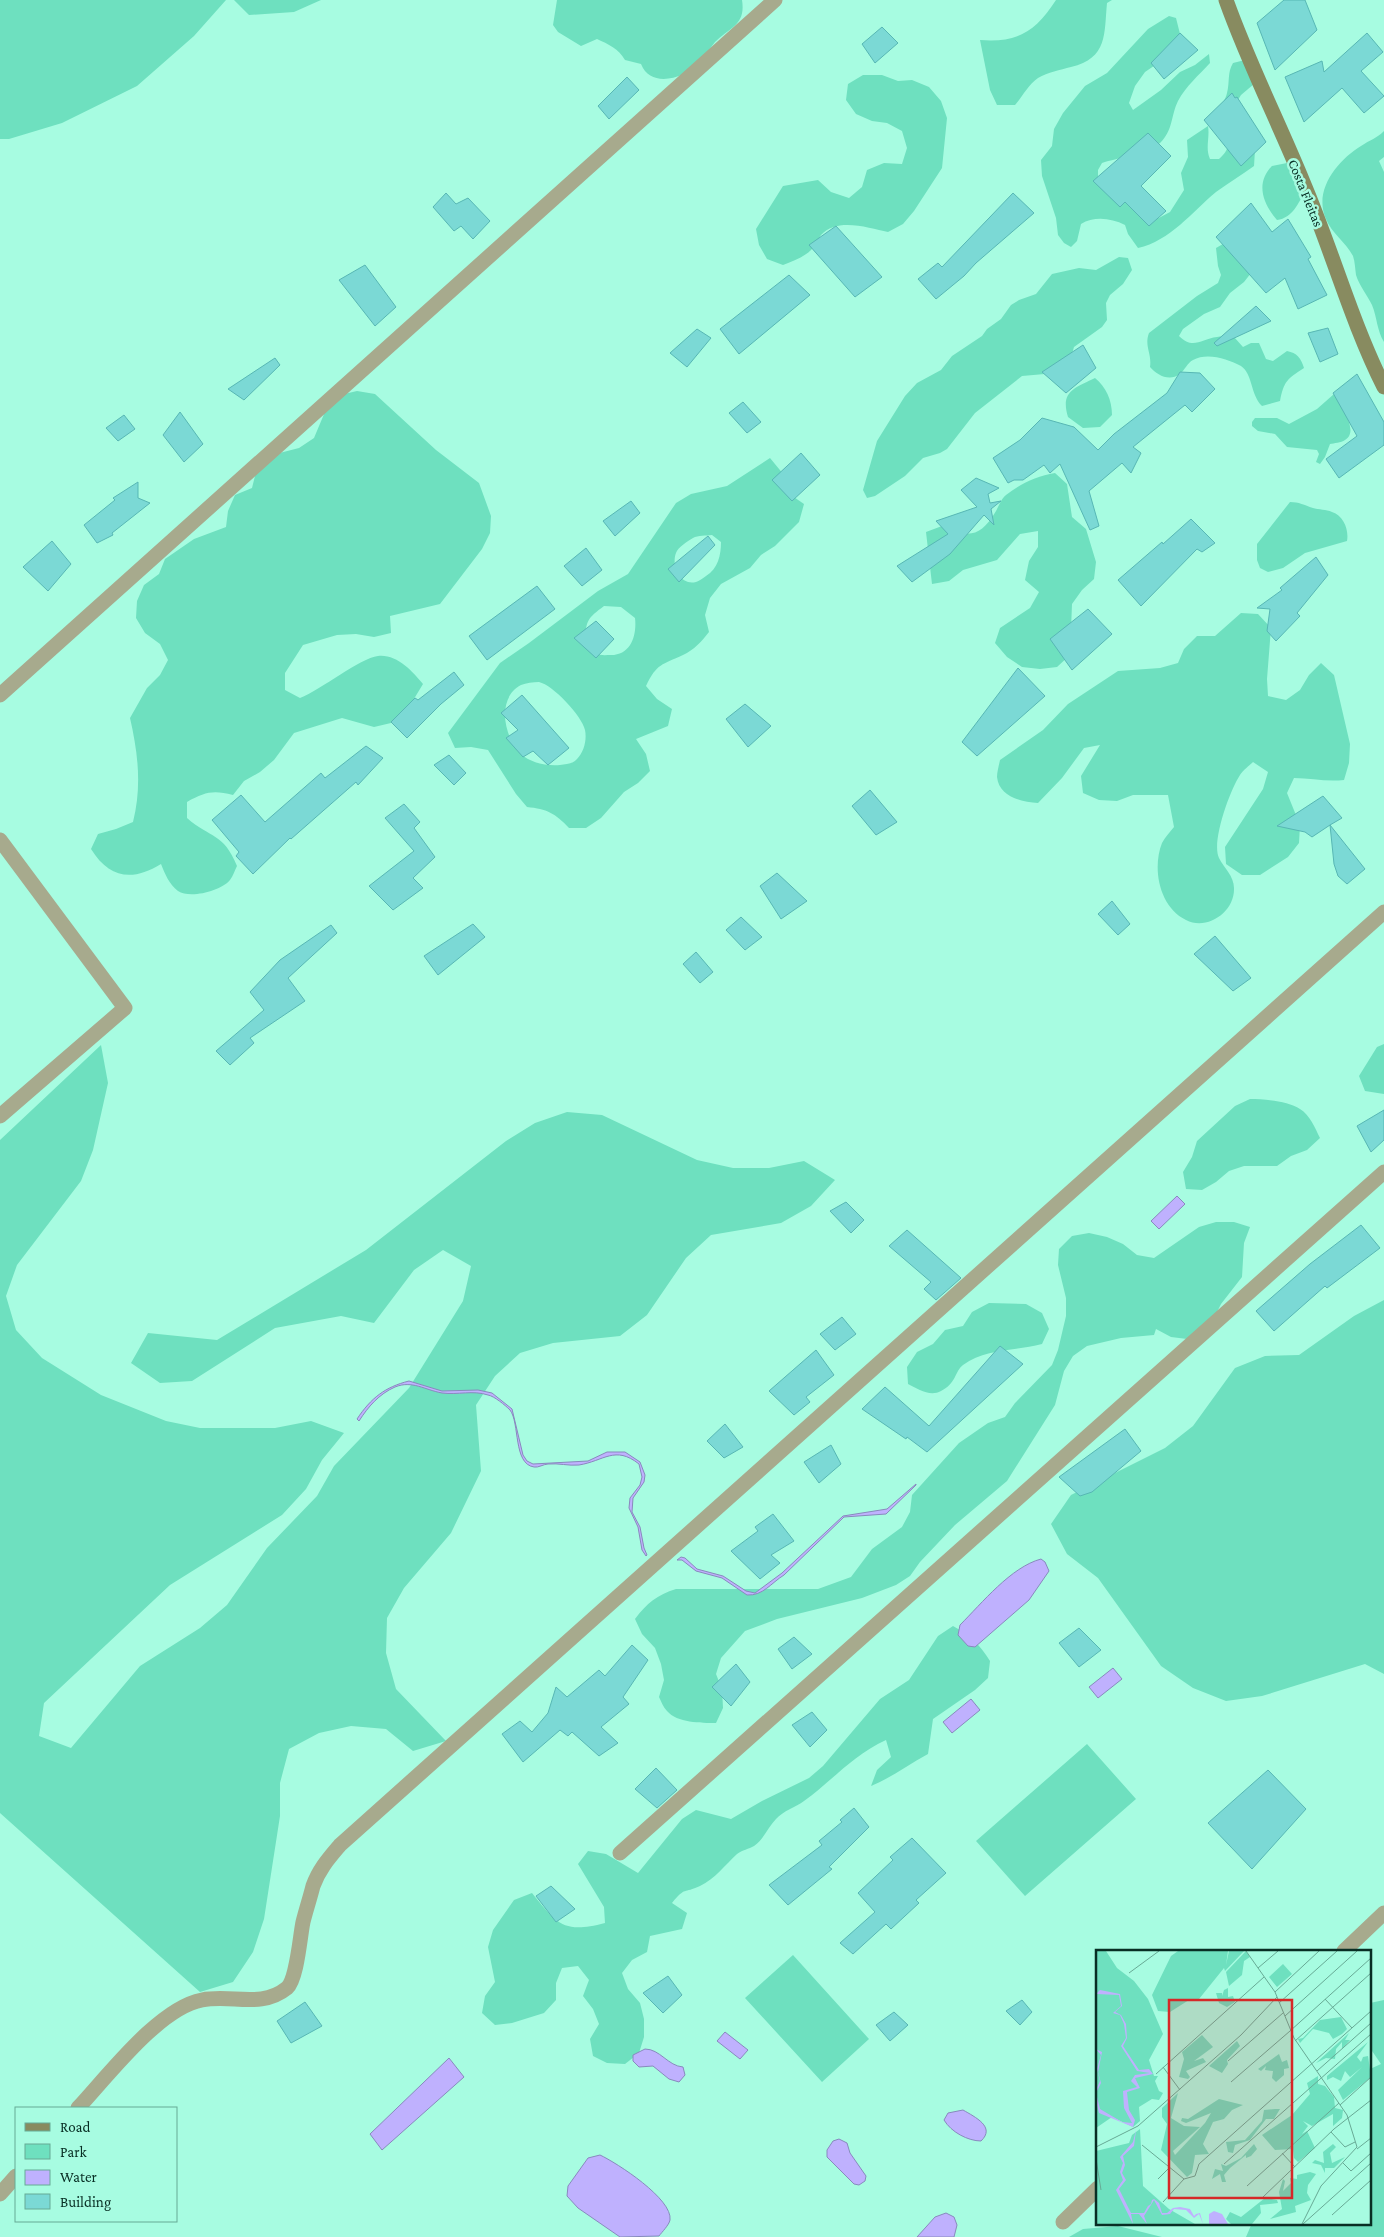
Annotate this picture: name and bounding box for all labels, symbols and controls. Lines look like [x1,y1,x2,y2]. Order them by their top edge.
street label: Costa Fleitas [1285,157,1327,229]
inset map [1096,1950,1372,2224]
legend [15,2107,178,2222]
text: Road [60,2119,91,2135]
text: Park [60,2144,87,2160]
text: Water [60,2169,97,2185]
text: Building [60,2194,111,2211]

